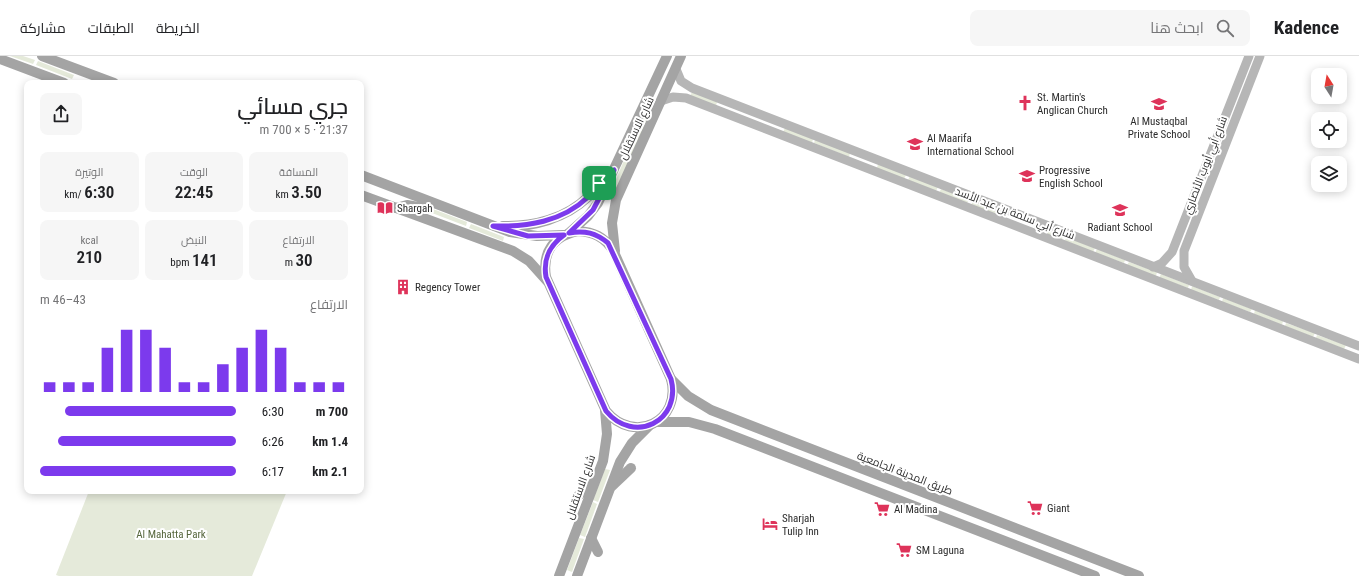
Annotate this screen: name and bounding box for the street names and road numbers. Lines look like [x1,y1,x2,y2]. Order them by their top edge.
street label: شارع الاستقلال [616,95,658,162]
street label: شارع أبي أيوب الأنصاري [1180,114,1232,217]
street label: شارع أبي سلمة بن عبد الأسد [952,184,1077,244]
street label: طريق المدينة الجامعية [855,449,955,498]
street label: شارع الاستقلال [563,453,599,522]

